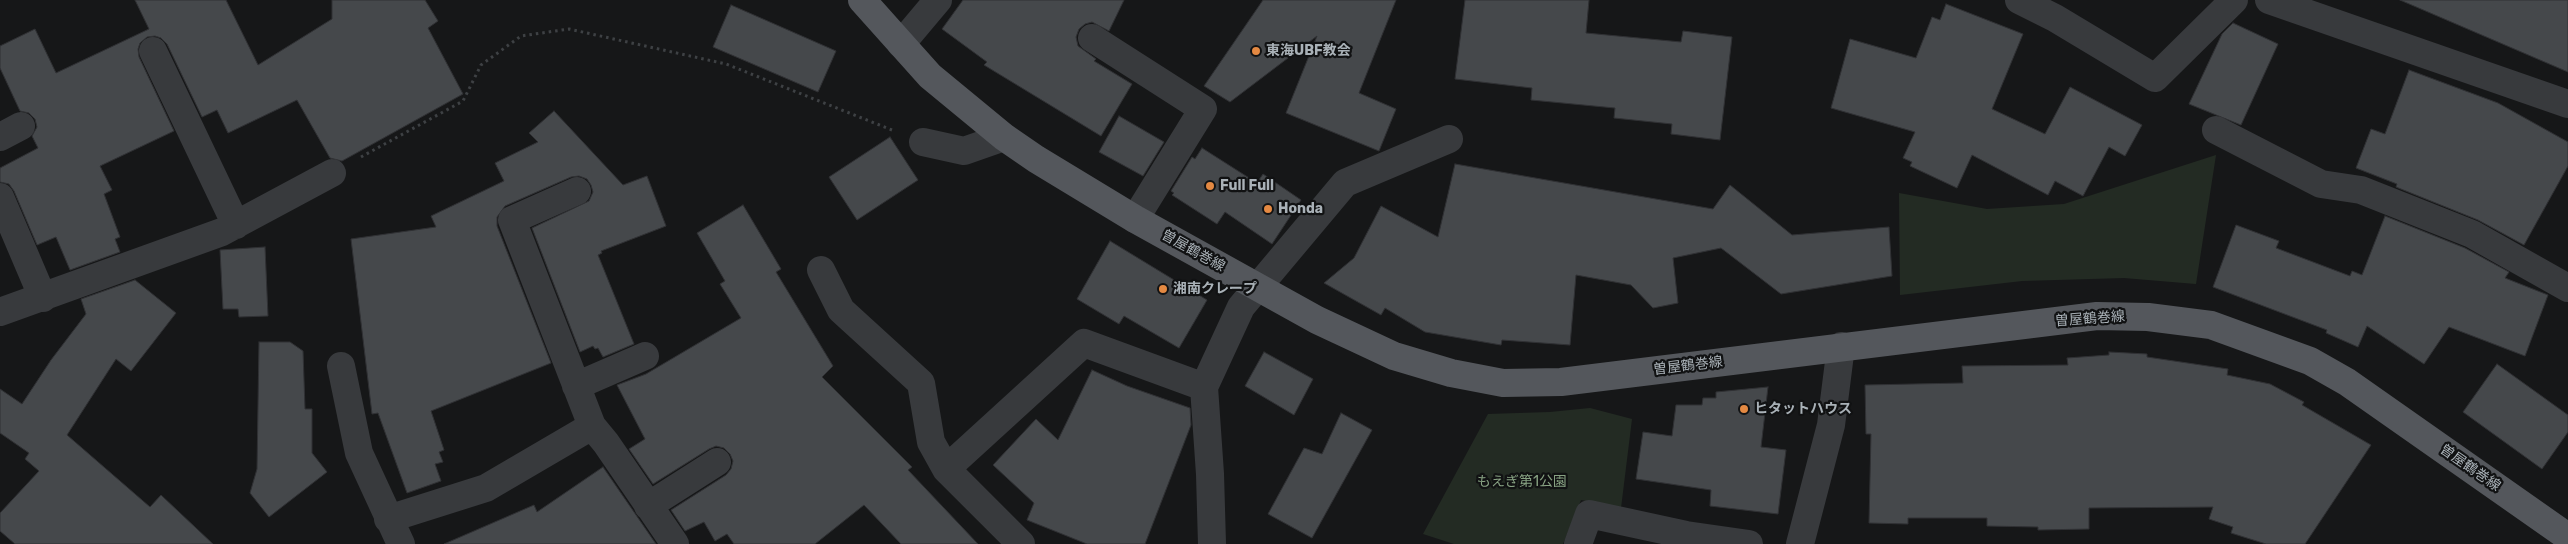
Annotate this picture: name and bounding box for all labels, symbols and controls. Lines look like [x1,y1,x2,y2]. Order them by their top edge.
place label: 東海UBF教会 [1266,43,1351,59]
marker: 東海UBF教会 [1250,45,1262,57]
place label: Full Full [1220,178,1274,194]
marker: Full Full [1204,180,1216,192]
place label: Honda [1278,201,1323,217]
marker: Honda [1262,203,1274,215]
street label: 曽屋鶴巻線 [1158,227,1228,275]
place label: 湘南クレープ [1173,281,1257,297]
marker: 湘南クレープ [1157,283,1169,295]
street label: 曽屋鶴巻線 [2054,308,2126,330]
street label: 曽屋鶴巻線 [1652,353,1724,379]
place label: ヒタットハウス [1754,401,1852,417]
marker: ヒタットハウス [1738,403,1750,415]
street label: 曽屋鶴巻線 [2437,441,2503,495]
park label: もえぎ第1公園 [1477,474,1567,490]

